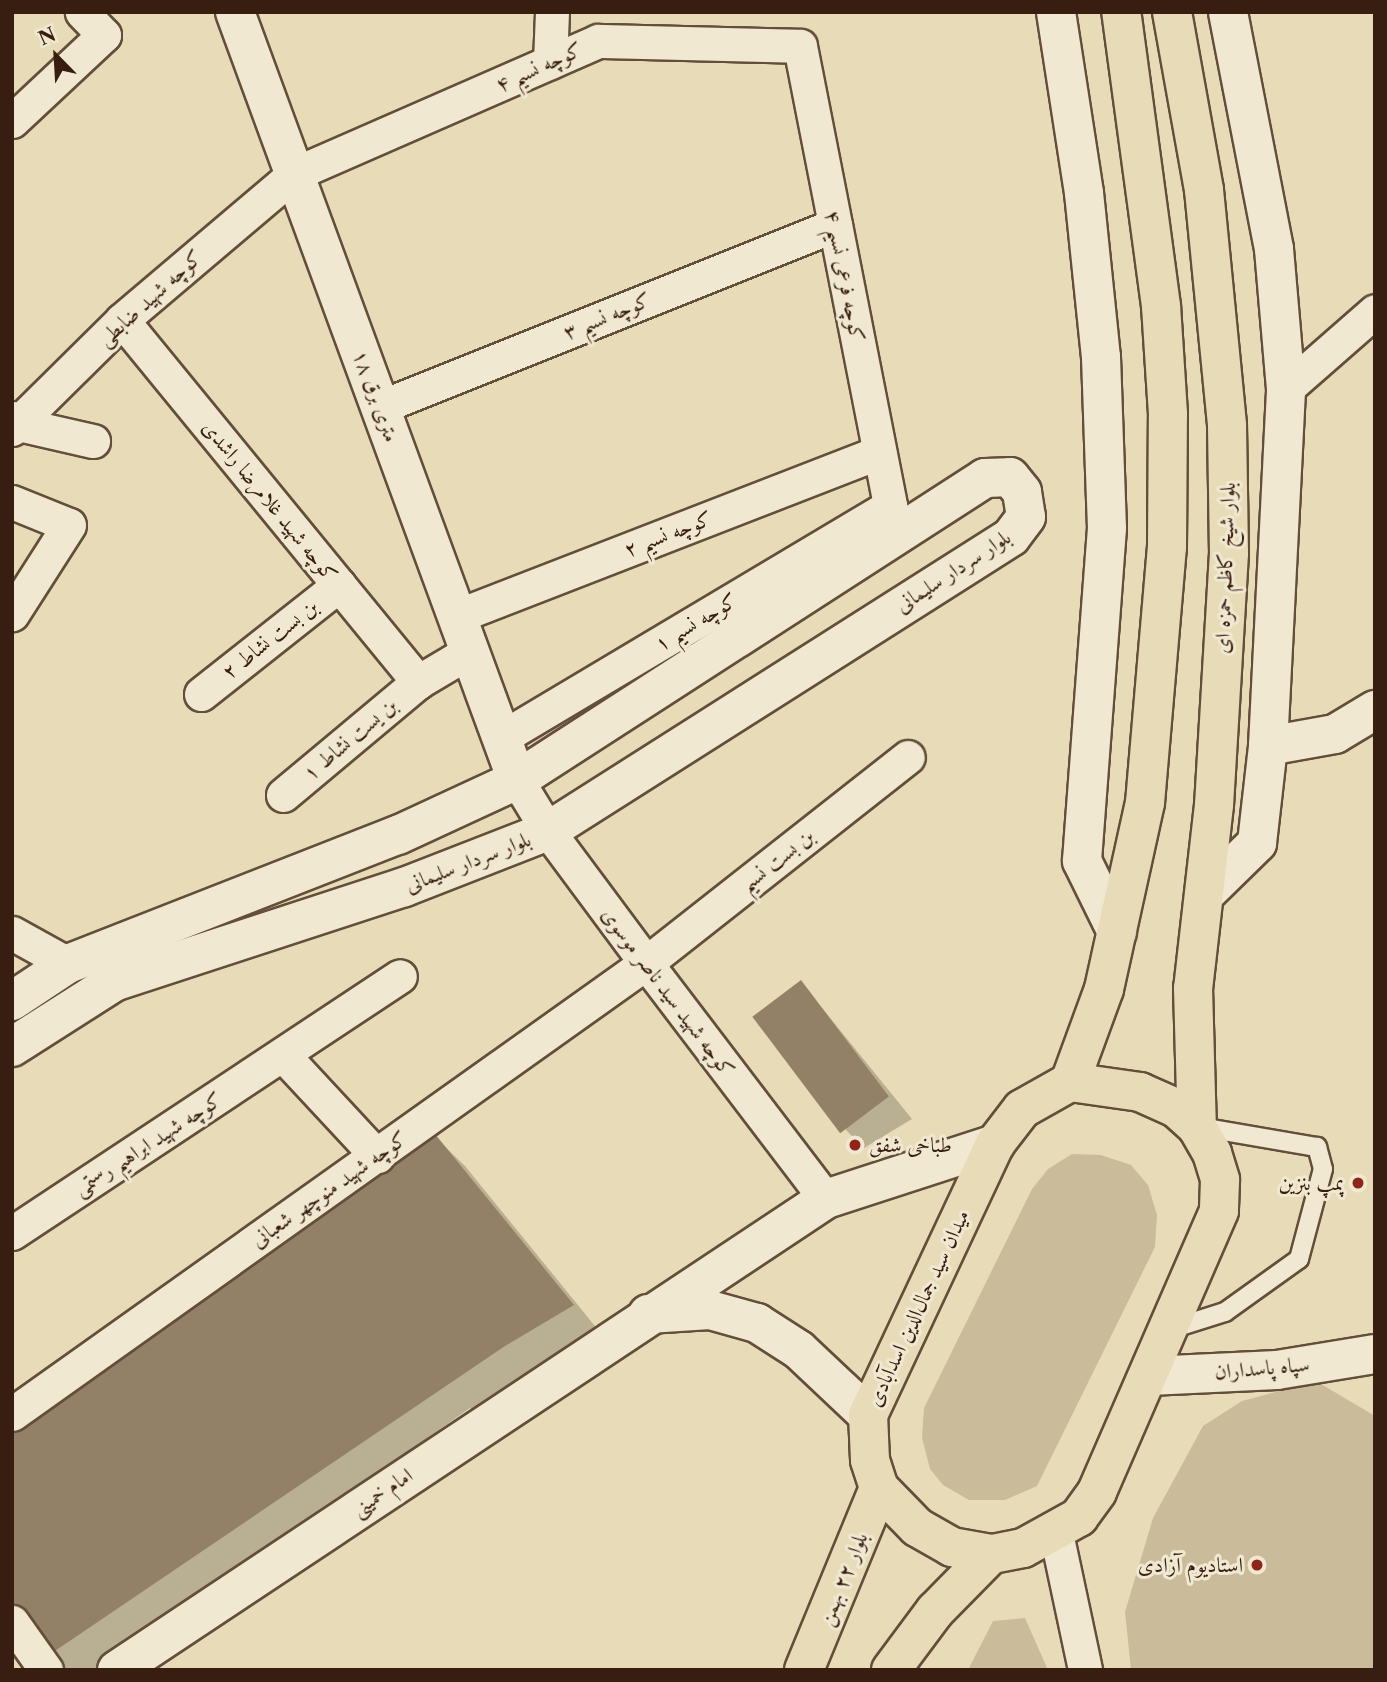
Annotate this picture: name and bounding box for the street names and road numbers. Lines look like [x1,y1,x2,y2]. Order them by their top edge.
street label: کوچه نسیم ۴ [492,37,586,97]
street label: کوچه فرعی نسیم ۴ [820,208,870,344]
street label: کوچه شهید ضابطی [92,244,208,352]
street label: کوچه نسیم ۳ [560,287,654,345]
street label: ۱۸ متری برق [348,347,404,445]
street label: کوچه شهید غلامرضا راشدی [197,415,343,587]
street label: بلوار شیخ کاظم حمزه ای [1209,482,1241,654]
street label: کوچه نسیم ۲ [621,506,715,562]
street label: بلوار سردار سلیمانی [891,524,1015,618]
street label: کوچه نسیم ۱ [650,588,742,656]
street label: بن بست نشاط ۲ [217,594,323,684]
street label: بن یست نشاط ۱ [298,693,402,785]
street label: بن بست نسیم [735,823,819,897]
street label: بلوار سردار سلیمانی [402,826,534,898]
street label: کوچه شهید سید ناصر موسوی [596,902,740,1082]
street label: کوچه شهید ابراهیم رستمی [69,1087,227,1201]
street label: کوچه شهید منوچهر شعبانی [246,1126,412,1252]
street label: میدان سید جمال‌الدین اسدآبادی [861,1206,975,1410]
street label: سپاه پاسداران [1213,1351,1311,1385]
street label: امام خمینی [347,1462,417,1522]
street label: بلوار ۲۲ بهمن [813,1529,873,1629]

